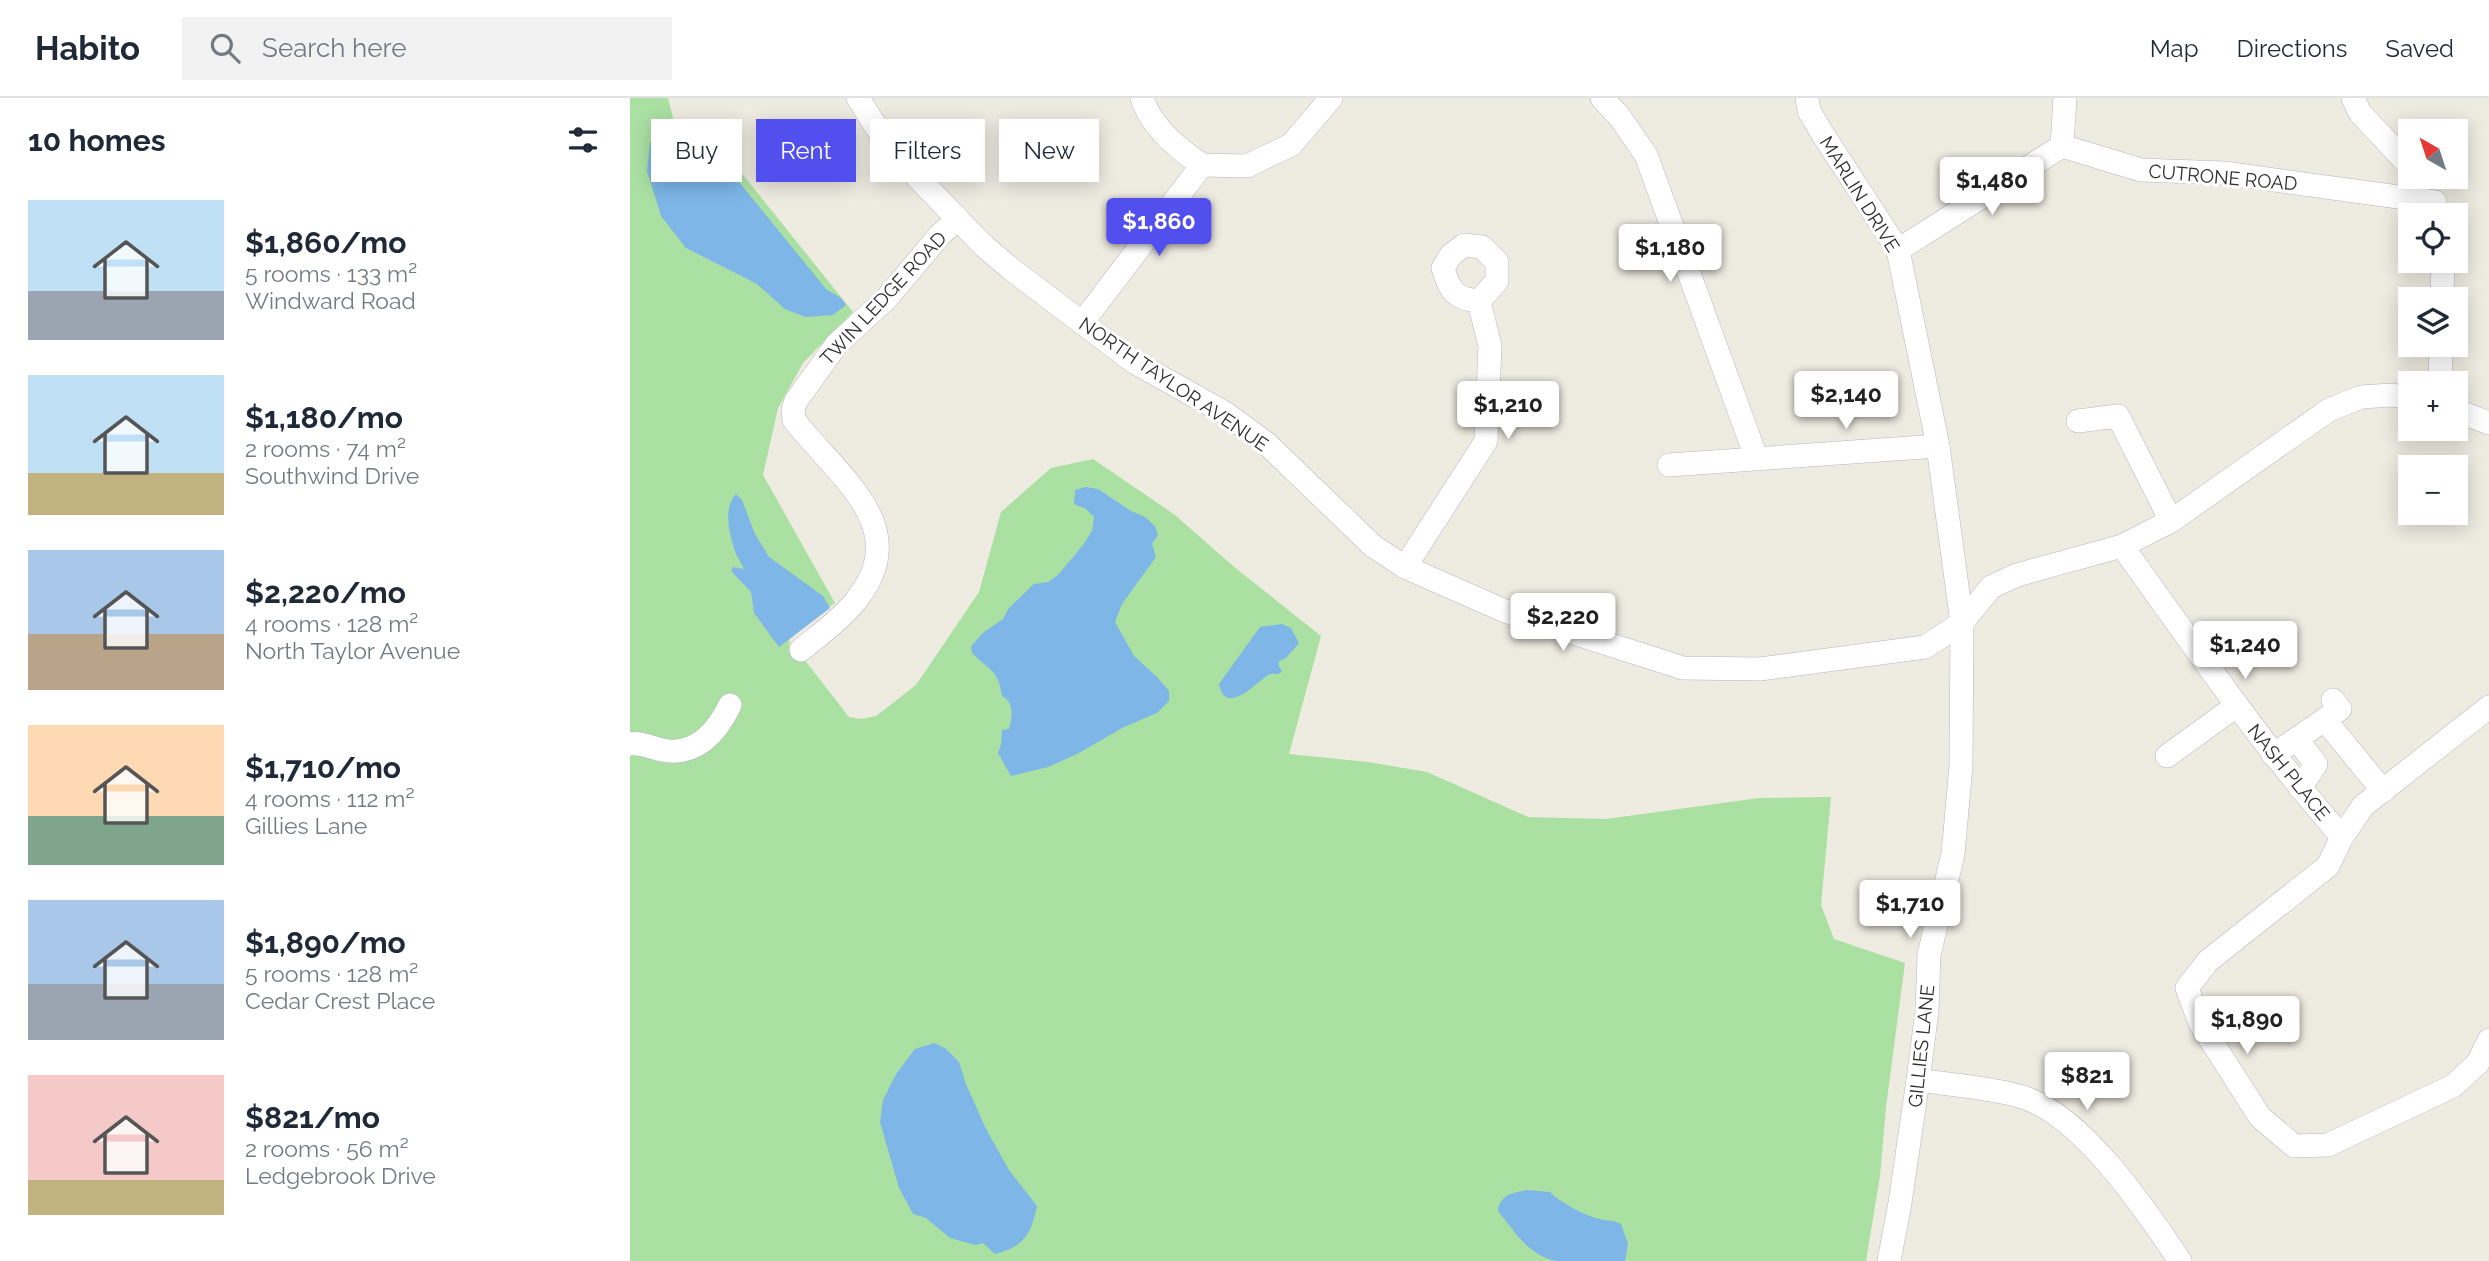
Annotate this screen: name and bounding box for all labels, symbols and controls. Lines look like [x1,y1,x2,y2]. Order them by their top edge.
search box [182,17,672,80]
text: Habito [35,29,140,68]
icon: search [206,29,244,67]
text: Search here [262,33,406,63]
text: Map [2150,34,2199,63]
text: Directions [2237,34,2347,63]
text: Saved [2385,34,2454,63]
chip: Buy [651,119,742,182]
chip: Rent [756,119,856,182]
chip: Filters [870,119,985,182]
chip: New [999,119,1099,182]
north arrow [2398,119,2468,189]
map controls [2398,119,2468,525]
icon: filters [564,121,602,159]
text: 10 homes [28,123,165,158]
street label: MARLIN DRIVE [1816,132,1904,256]
pin: $1,480 [1935,158,2049,217]
street label: CUTRONE ROAD [2148,160,2298,194]
text: $1,480 [1956,166,2028,193]
pin: $1,860 [1102,198,1216,258]
button: locate [2398,203,2468,273]
text: $1,860 [1122,207,1196,234]
text: $1,860/mo [245,225,406,260]
pin: $1,180 [1613,225,1727,284]
street label: TWIN LEDGE ROAD [815,227,951,369]
icon: home [84,228,168,312]
text: $1,180 [1635,233,1705,260]
text: 5 rooms · 133 m² [245,260,417,287]
text: Windward Road [245,287,416,314]
button: layers [2398,287,2468,357]
street label: NORTH TAYLOR AVENUE [1075,312,1273,456]
button: + [2398,371,2468,441]
pin: $2,140 [1789,372,1903,431]
text: $2,140 [1810,380,1882,407]
pin: $1,210 [1451,382,1565,441]
text: $1,210 [1473,390,1543,417]
text: $1,180/mo [245,400,403,435]
icon: home [84,403,168,487]
text: 2 rooms · 74 m² [245,435,406,462]
button: − [2398,455,2468,525]
text: Southwind Drive [245,462,419,489]
text: $2,220/mo [245,575,406,610]
icon: home [84,578,168,662]
pin: $2,220 [1506,594,1620,653]
text: $2,220 [1527,602,1599,629]
text: 4 rooms · 128 m² [245,610,418,637]
pin: $1,240 [2188,622,2302,681]
text: $1,240 [2209,630,2281,657]
text: North Taylor Avenue [245,637,460,664]
street label: NASH PLACE [2243,719,2335,825]
text: $1,710/mo [245,750,401,785]
icon: home [84,753,168,837]
text: 4 rooms · 112 m² [245,785,414,812]
text: Gillies Lane [245,812,367,839]
pin: $1,710 [1853,880,1967,940]
text: $1,710 [1875,889,1945,916]
text: $1,890/mo [245,925,406,960]
icon: home [84,928,168,1012]
text: 5 rooms · 128 m² [245,960,418,987]
street label: GILLIES LANE [1904,984,1938,1108]
text: Cedar Crest Place [245,987,435,1014]
pin: $1,890 [2190,996,2304,1056]
text: $1,890 [2211,1005,2283,1032]
pin: $821 [2046,1052,2128,1112]
text: $821 [2061,1061,2113,1088]
text: $821/mo [245,1100,380,1135]
icon: home [84,1103,168,1187]
text: 2 rooms · 56 m² [245,1135,409,1162]
text: Ledgebrook Drive [245,1162,436,1189]

